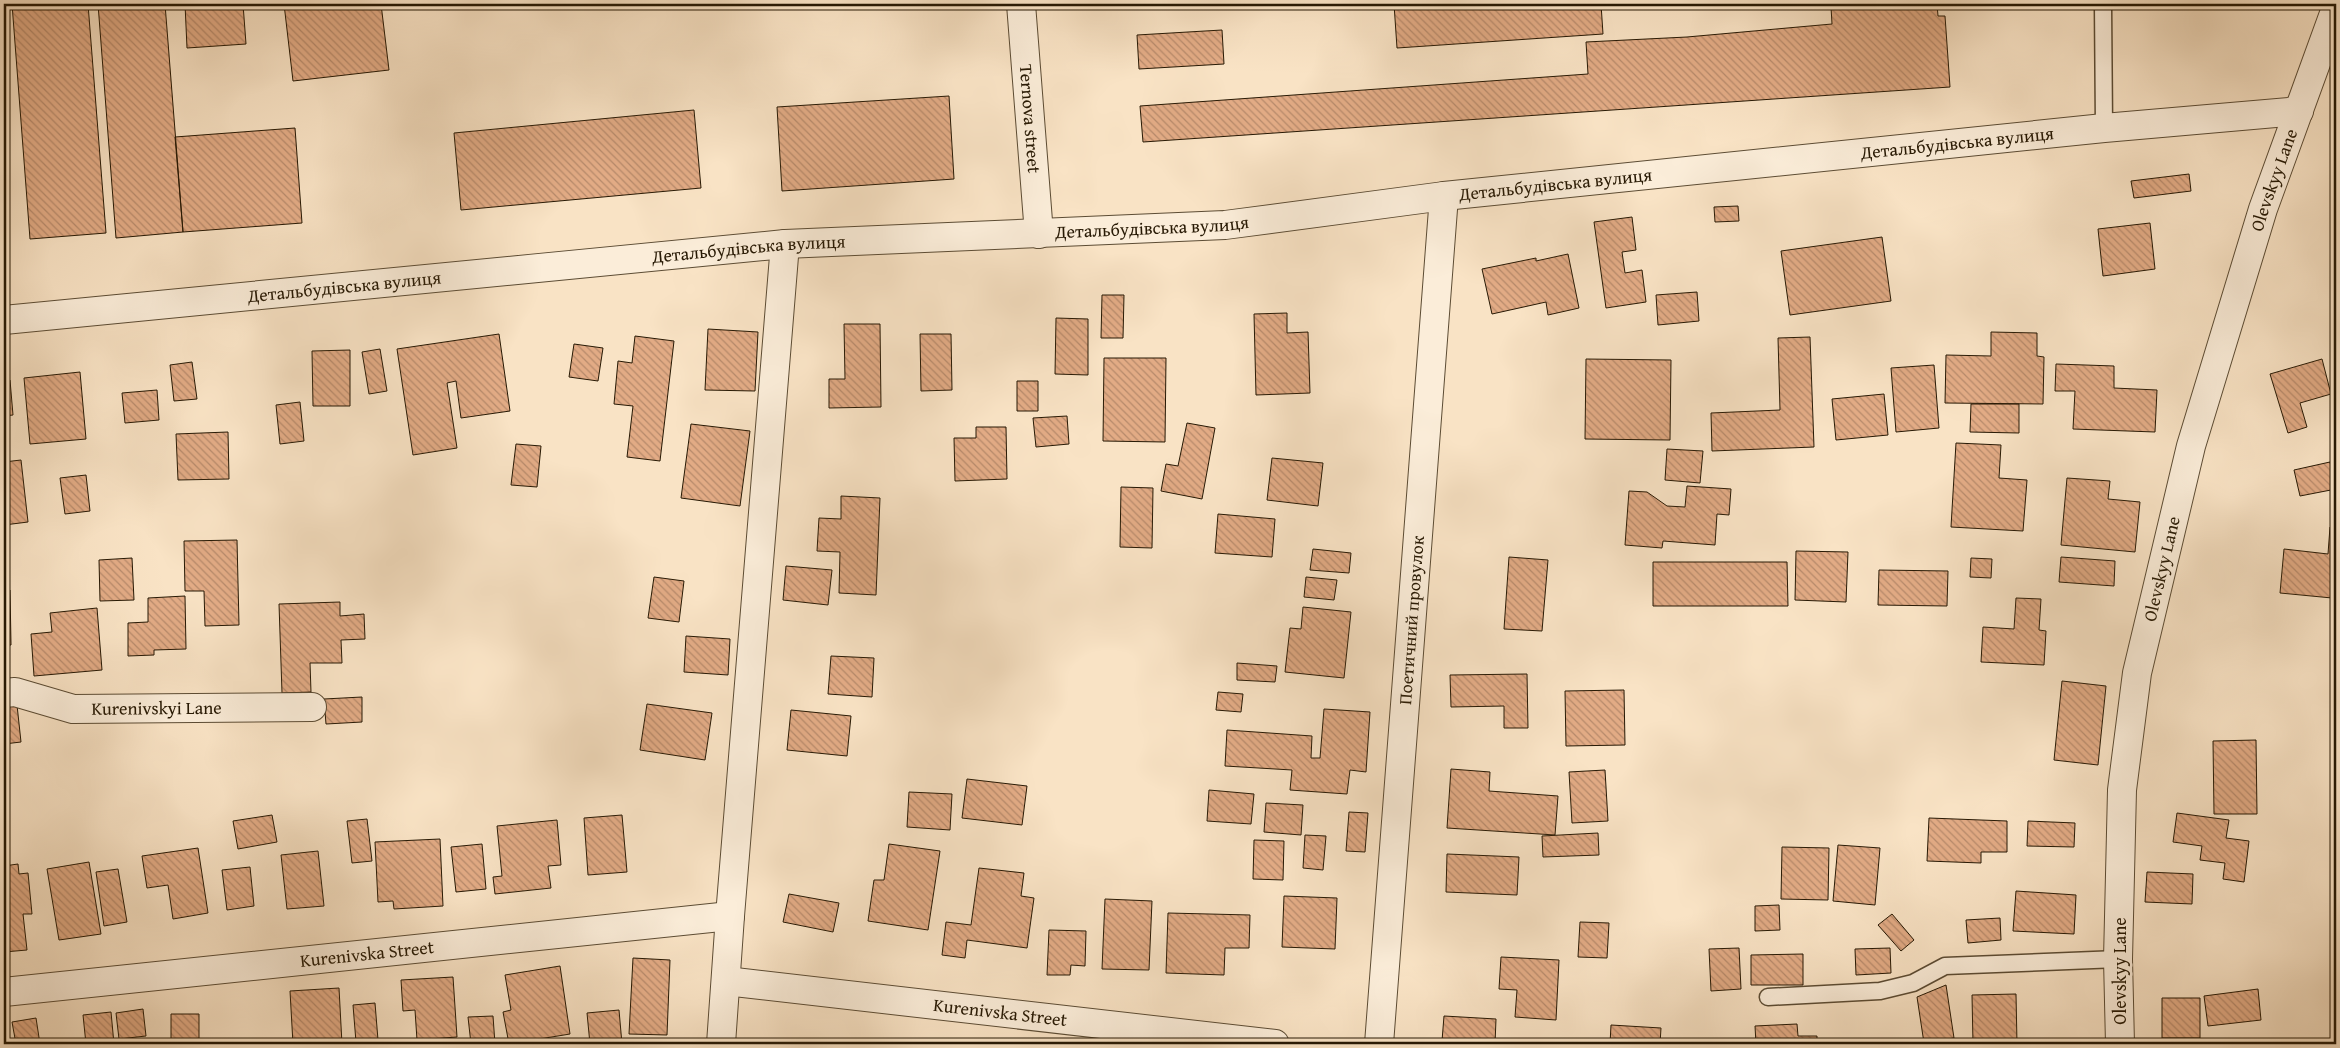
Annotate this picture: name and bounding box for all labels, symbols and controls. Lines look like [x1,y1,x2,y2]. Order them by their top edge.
street label: Ternova street [1013,63,1048,175]
street label: Детальбудівська вулиця [1858,119,2055,166]
street label: Olevskyy Lane [2243,125,2304,235]
street label: Детальбудівська вулиця [1456,161,1653,208]
street label: Детальбудівська вулиця [1053,208,1250,245]
street label: Детальбудівська вулиця [650,227,846,270]
street label: Детальбудівська вулиця [245,264,442,309]
street label: Olevskyy Lane [2136,513,2187,624]
street label: Поетичний провулок [1391,534,1431,706]
street label: Kurenivskyi Lane [91,694,222,722]
street label: Olevskyy Lane [2106,917,2133,1025]
street label: Kurenivska Street [299,933,436,974]
street label: Kurenivska Street [932,991,1069,1033]

